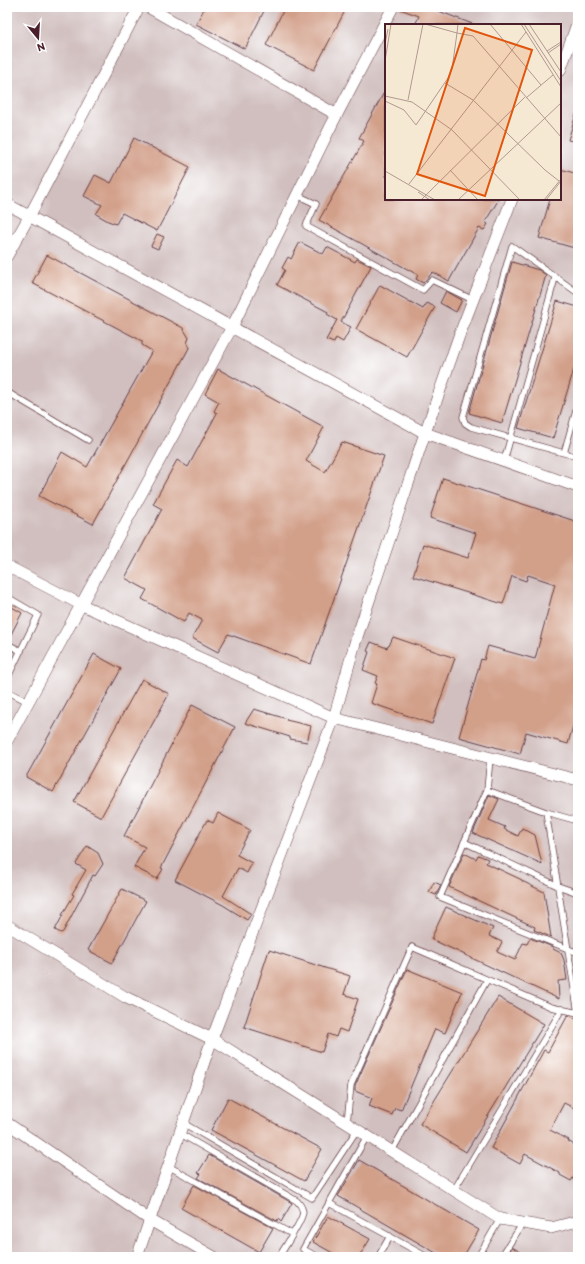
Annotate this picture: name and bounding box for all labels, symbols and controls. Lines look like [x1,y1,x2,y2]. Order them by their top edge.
north arrow [18,18,58,58]
inset map [385,24,561,200]
text: N [35,40,46,54]

